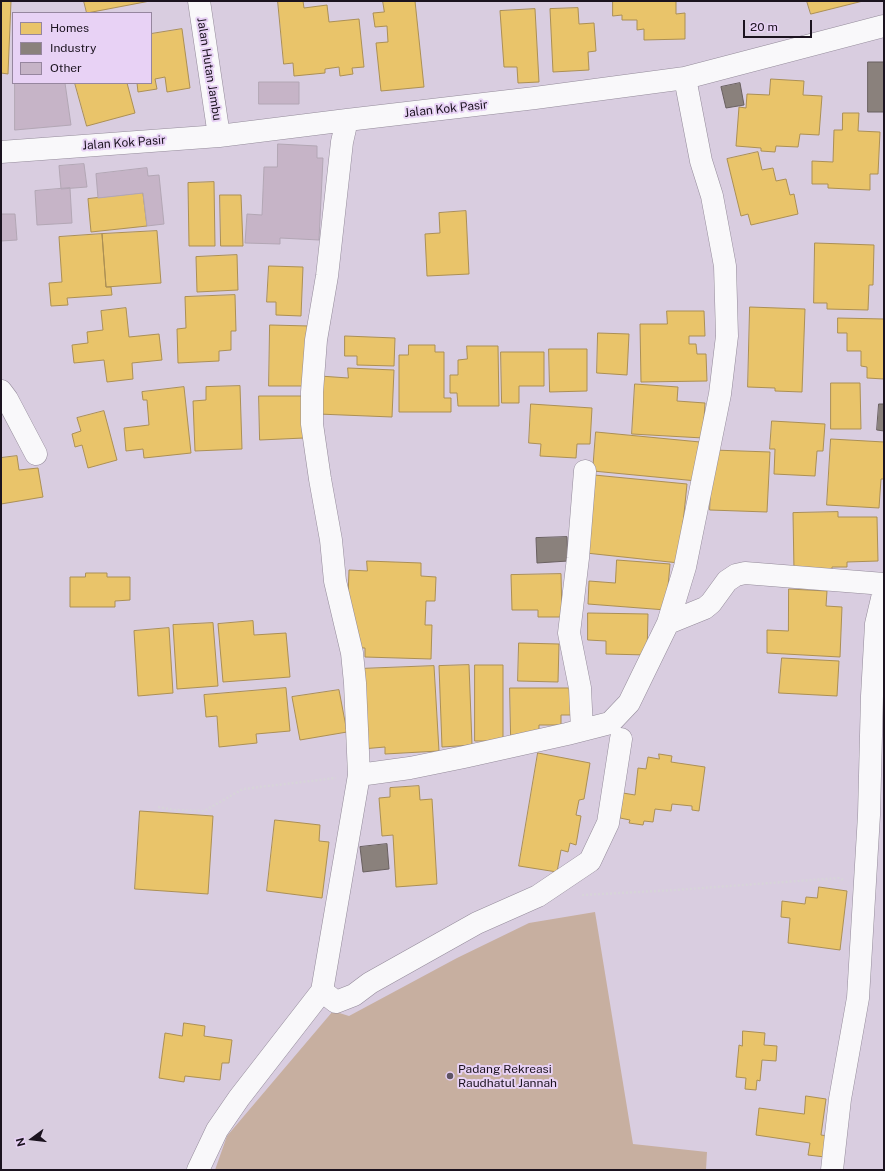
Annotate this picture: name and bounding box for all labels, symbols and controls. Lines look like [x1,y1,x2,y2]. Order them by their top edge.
legend [12,12,152,84]
scale bar [745,12,814,38]
street label: Jalan Hutan Jambu [194,16,224,122]
text: 20 m [750,20,778,34]
text: Homes [50,21,89,35]
text: Industry [50,41,96,55]
text: Other [50,61,82,75]
street label: Jalan Kok Pasir [404,97,488,121]
street label: Jalan Kok Pasir [82,133,166,153]
place label: Padang Rekreasi Raudhatul Jannah [458,1062,557,1090]
marker: Padang Rekreasi Raudhatul Jannah [445,1071,455,1081]
north arrow [12,1119,52,1159]
text: N [14,1136,27,1148]

